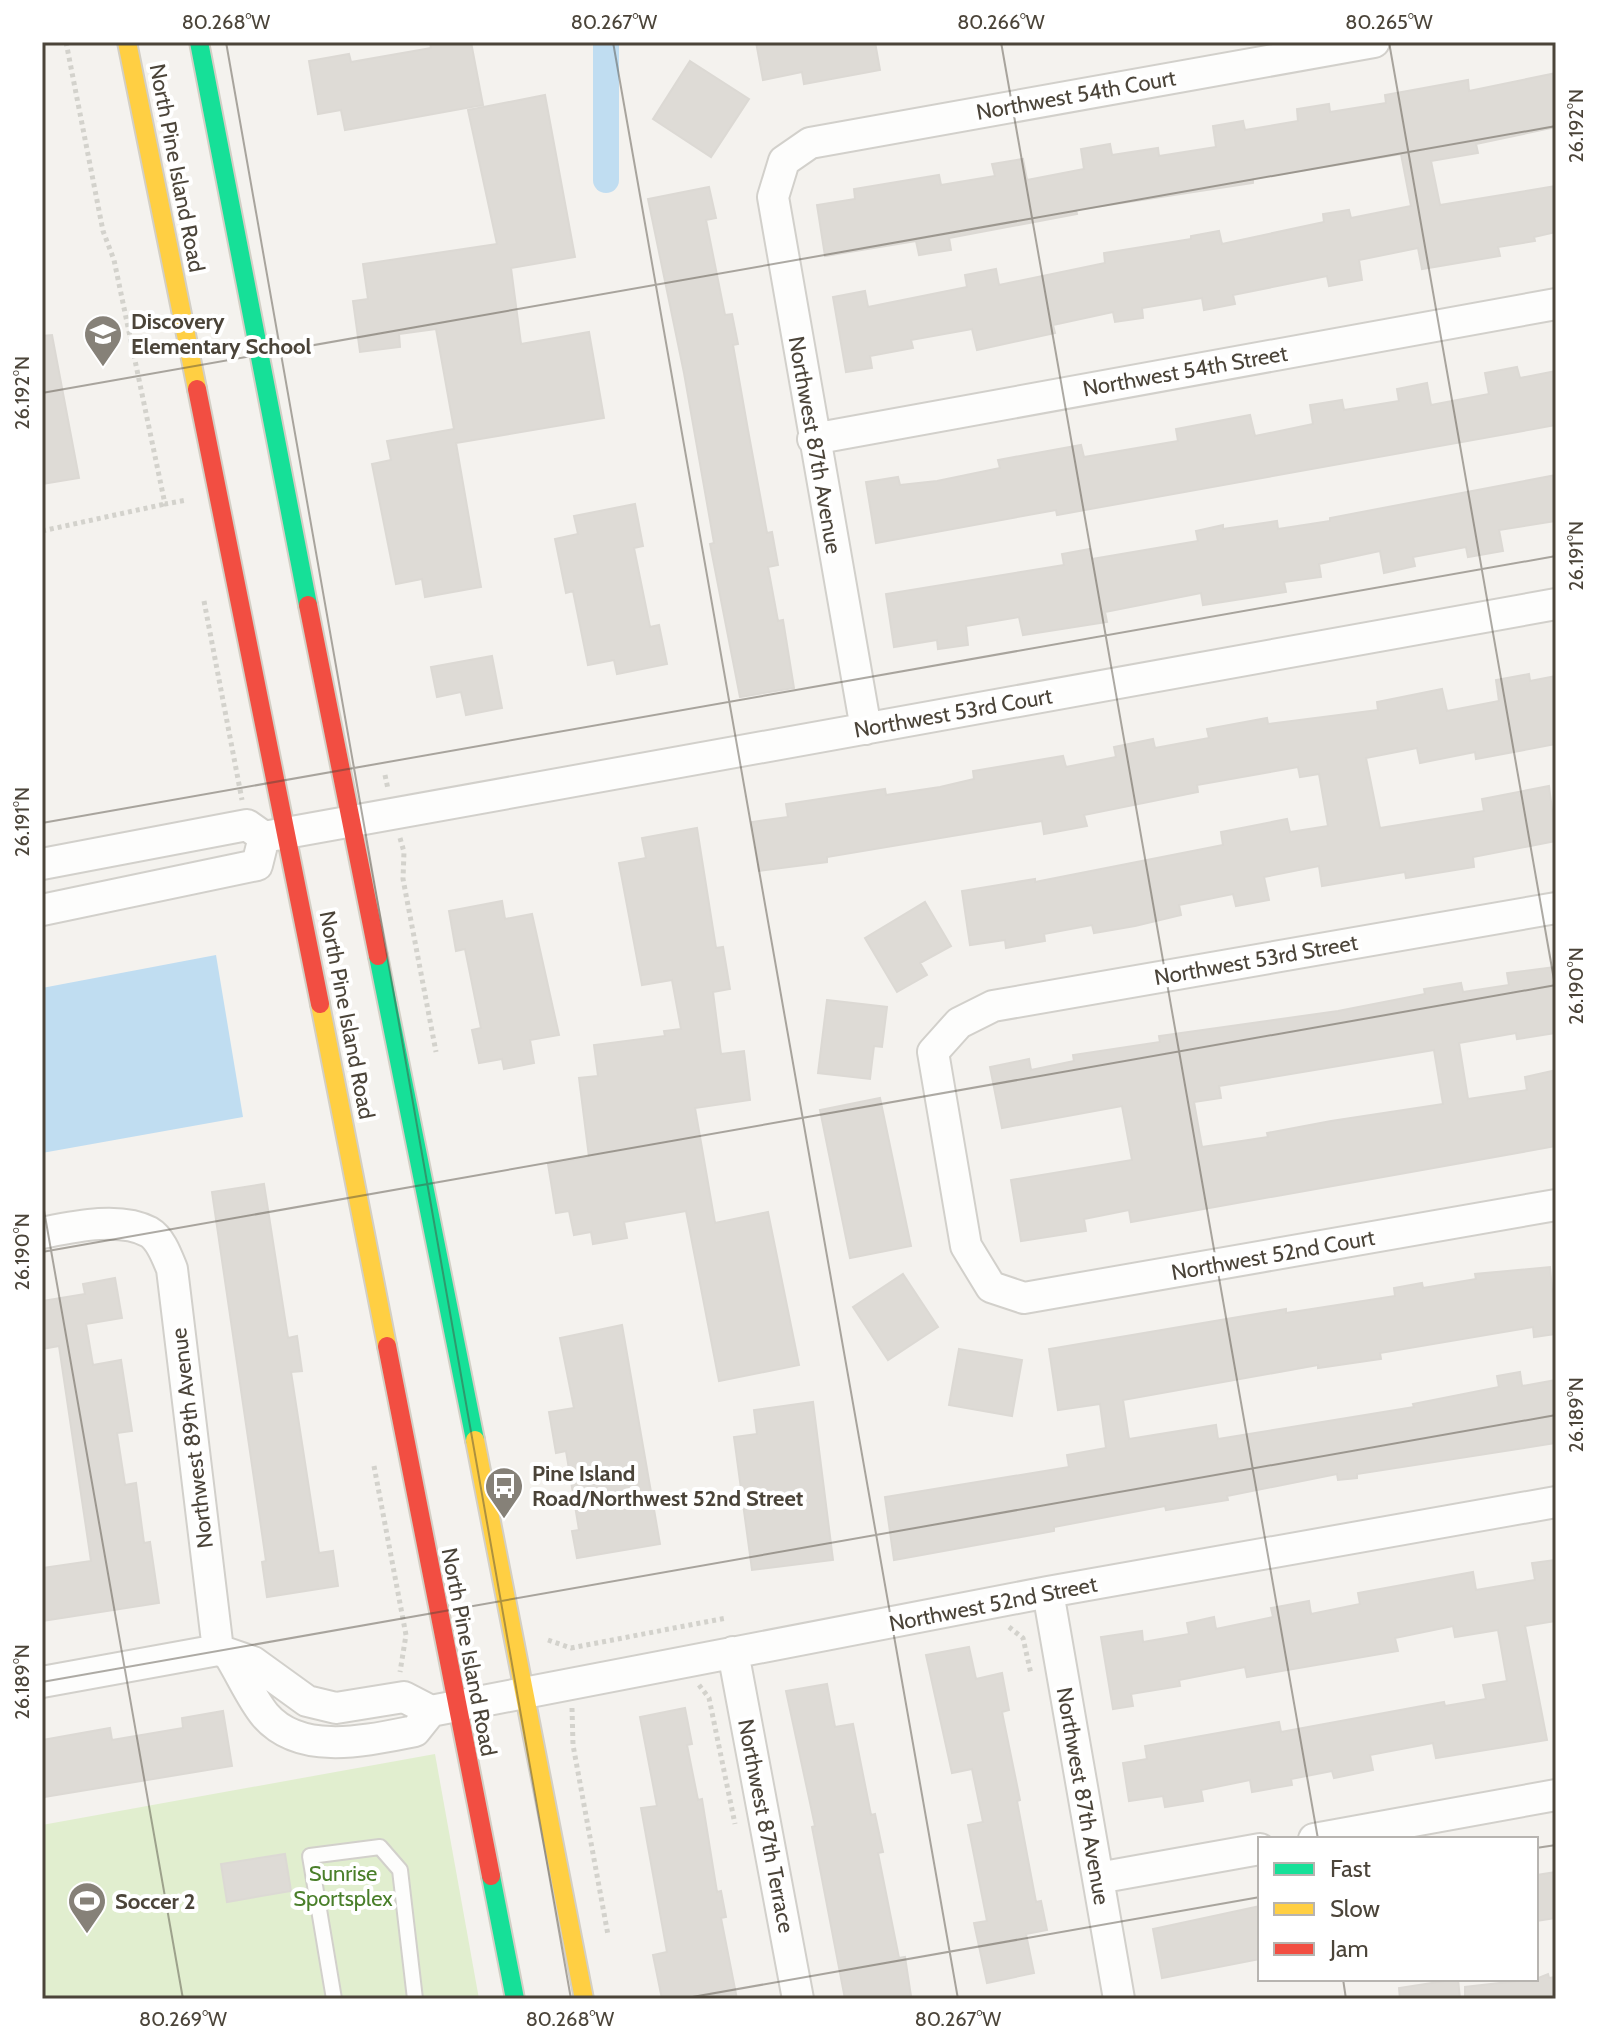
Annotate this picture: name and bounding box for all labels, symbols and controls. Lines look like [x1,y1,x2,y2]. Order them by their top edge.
text: 80.268°W [182,10,270,34]
text: 80.267°W [571,10,657,34]
text: 80.266°W [957,10,1045,34]
text: 80.265°W [1345,10,1433,34]
street label: North Pine Island Road [144,62,210,274]
street label: Northwest 54th Court [974,64,1178,126]
text: 26.192°N [1564,89,1588,163]
place label: Discovery Elementary School [131,308,311,360]
school or university icon: Discovery Elementary School [82,313,124,368]
street label: Northwest 87th Avenue [783,334,847,556]
street label: Northwest 54th Street [1081,340,1290,402]
text: 26.192°N [10,356,34,430]
text: 26.191°N [1564,521,1588,591]
street label: Northwest 53rd Court [852,682,1055,744]
text: 26.191°N [10,787,34,857]
street label: North Pine Island Road [314,909,380,1121]
street label: Northwest 53rd Street [1152,929,1360,991]
text: 26.190°N [1564,947,1588,1025]
text: 26.190°N [10,1213,34,1291]
street label: Northwest 52nd Court [1169,1224,1377,1286]
street label: Northwest 89th Avenue [165,1326,219,1550]
text: 26.189°N [1564,1377,1588,1453]
place label: Pine Island Road/Northwest 52nd Street [532,1460,804,1512]
bus stop icon: Pine Island Road/Northwest 52nd Street [483,1465,525,1520]
street label: North Pine Island Road [436,1546,502,1758]
street label: Northwest 52nd Street [887,1570,1100,1637]
text: 26.189°N [10,1644,34,1720]
street label: Northwest 87th Avenue [1051,1685,1115,1907]
street label: Northwest 87th Terrace [732,1717,800,1935]
legend [1258,1837,1538,1981]
text: Fast [1330,1854,1371,1883]
park label: Sunrise Sportsplex [293,1860,393,1912]
sports icon: Soccer 2 [66,1880,108,1935]
place label: Soccer 2 [115,1888,195,1915]
text: Slow [1330,1894,1380,1923]
text: Jam [1329,1934,1368,1963]
text: 80.269°W [139,2007,227,2031]
text: 80.268°W [526,2007,614,2031]
text: 80.267°W [915,2007,1001,2031]

